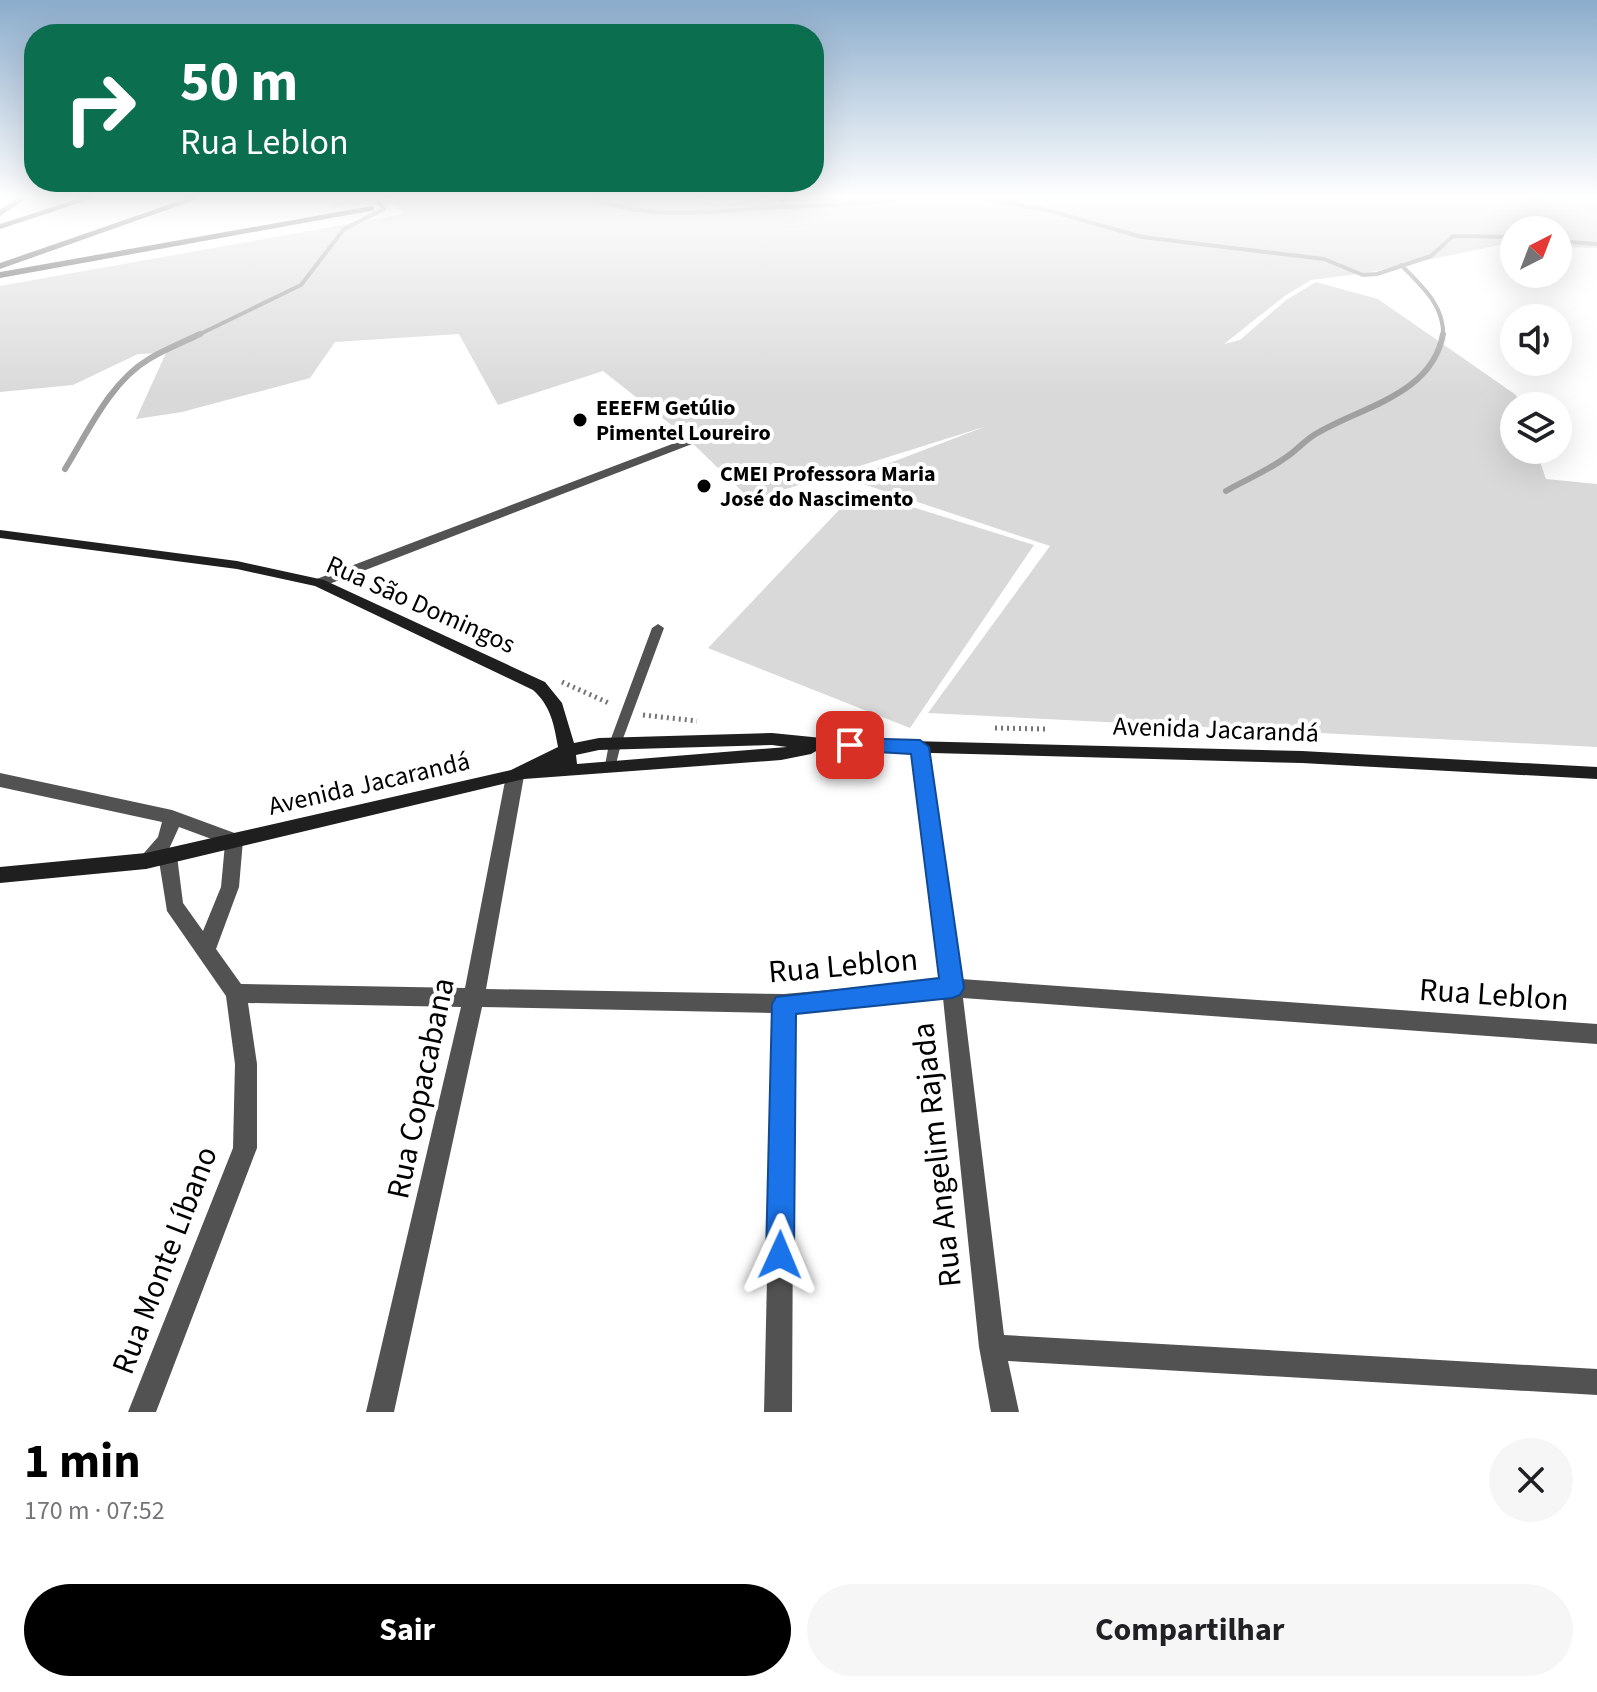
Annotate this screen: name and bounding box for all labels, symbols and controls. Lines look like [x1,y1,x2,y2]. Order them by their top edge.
text: 50 m [180,43,298,122]
icon: right [48,56,152,160]
text: Rua Leblon [180,117,349,168]
north arrow [1500,216,1572,288]
map controls [1500,216,1572,464]
button: sound [1500,304,1572,376]
place label: EEEFM Getúlio Pimentel Loureiro [596,392,771,449]
button: layers [1500,392,1572,464]
marker: EEEFM Getúlio Pimentel Loureiro [571,411,589,429]
place label: CMEI Professora Maria José do Nascimento [720,458,936,515]
marker: CMEI Professora Maria José do Nascimento [695,477,713,495]
street label: Rua São Domingos [320,546,521,663]
street label: Avenida Jacarandá [1113,707,1319,752]
pin [816,711,884,779]
icon: arrive [828,723,872,767]
street label: Avenida Jacarandá [265,742,474,825]
street label: Rua Leblon [766,937,920,995]
street label: Rua Leblon [1418,967,1570,1023]
street label: Rua Copacabana [375,974,467,1203]
street label: Rua Angelim Rajada [900,1020,974,1289]
street label: Rua Monte Líbano [100,1140,230,1381]
position arrow [738,1213,822,1297]
text: 1 min [24,1428,141,1496]
button: close [1489,1438,1573,1522]
text: 170 m · 07:52 [24,1492,165,1529]
button: Sair [24,1584,791,1676]
button: Compartilhar [807,1584,1573,1676]

